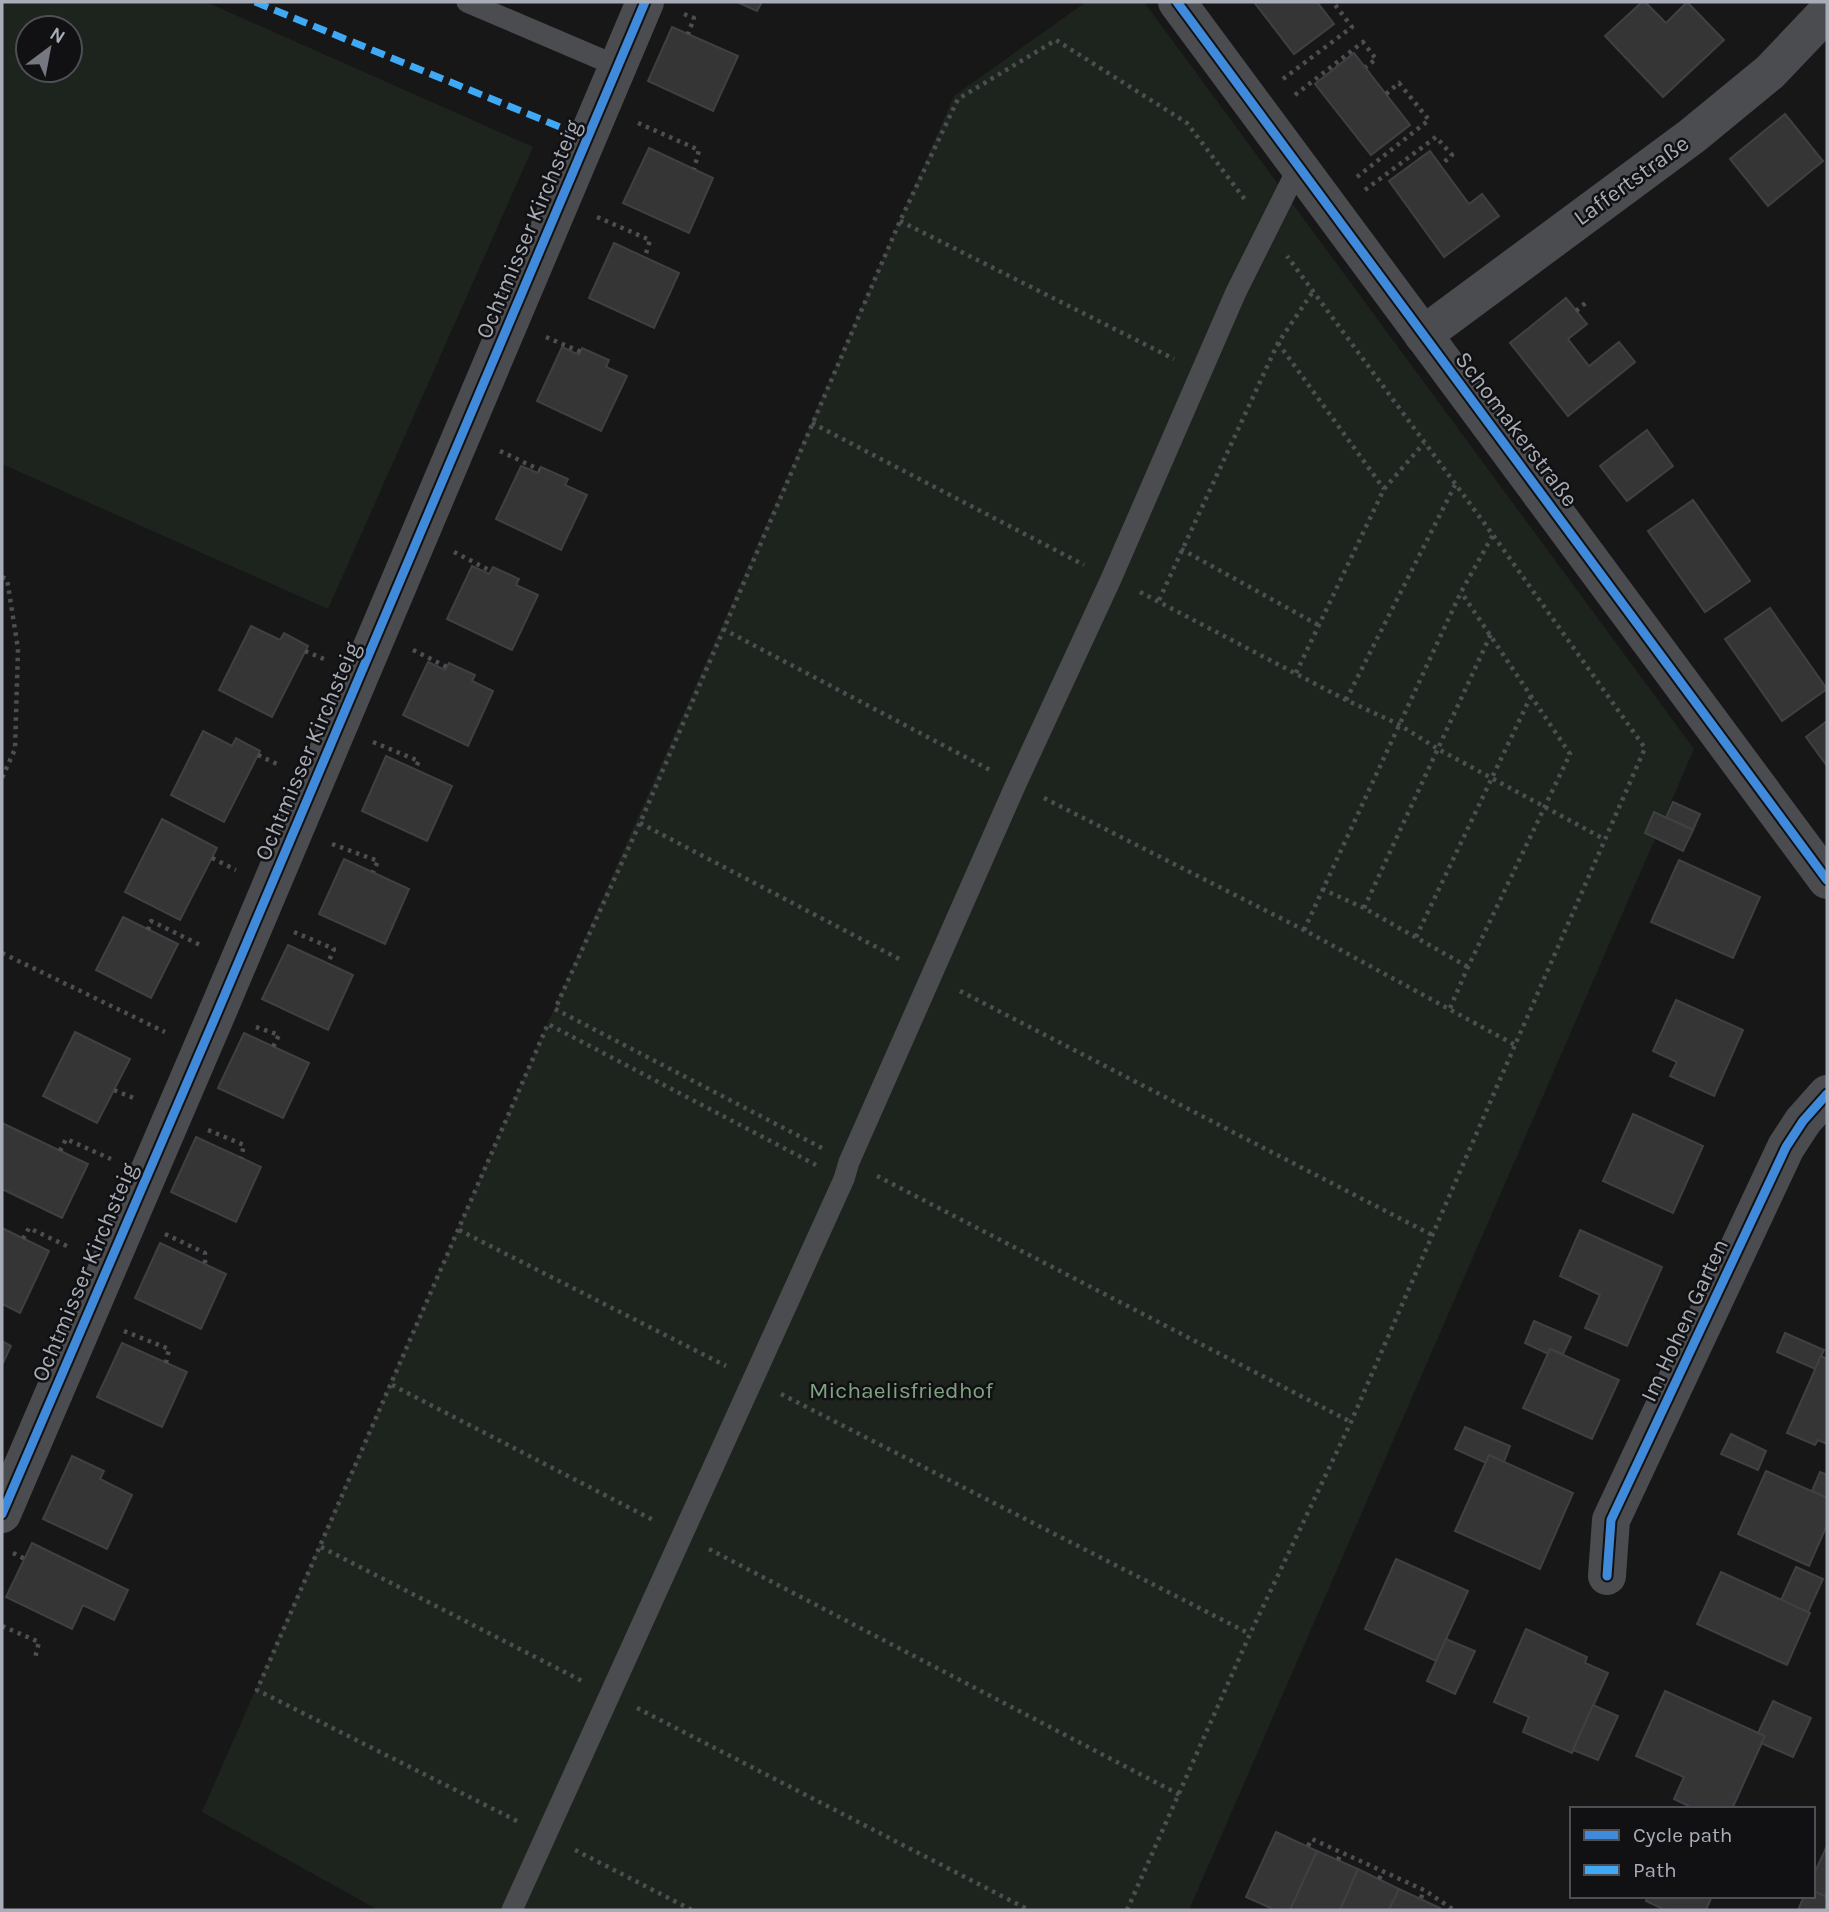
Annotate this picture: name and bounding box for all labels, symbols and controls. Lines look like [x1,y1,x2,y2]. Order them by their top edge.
north arrow [14,14,84,84]
text: N [46,22,69,48]
street label: Ochtmisser Kirchsteig [470,116,587,342]
street label: Laffertstraße [1569,130,1694,231]
street label: Schomakerstraße [1450,346,1584,512]
street label: Ochtmisser Kirchsteig [249,638,366,864]
street label: Ochtmisser Kirchsteig [26,1159,143,1385]
street label: Im Hohen Garten [1635,1235,1734,1406]
park label: Michaelisfriedhof [809,1377,993,1404]
legend [1570,1807,1815,1898]
text: Cycle path [1633,1823,1733,1847]
text: Path [1633,1858,1677,1882]

